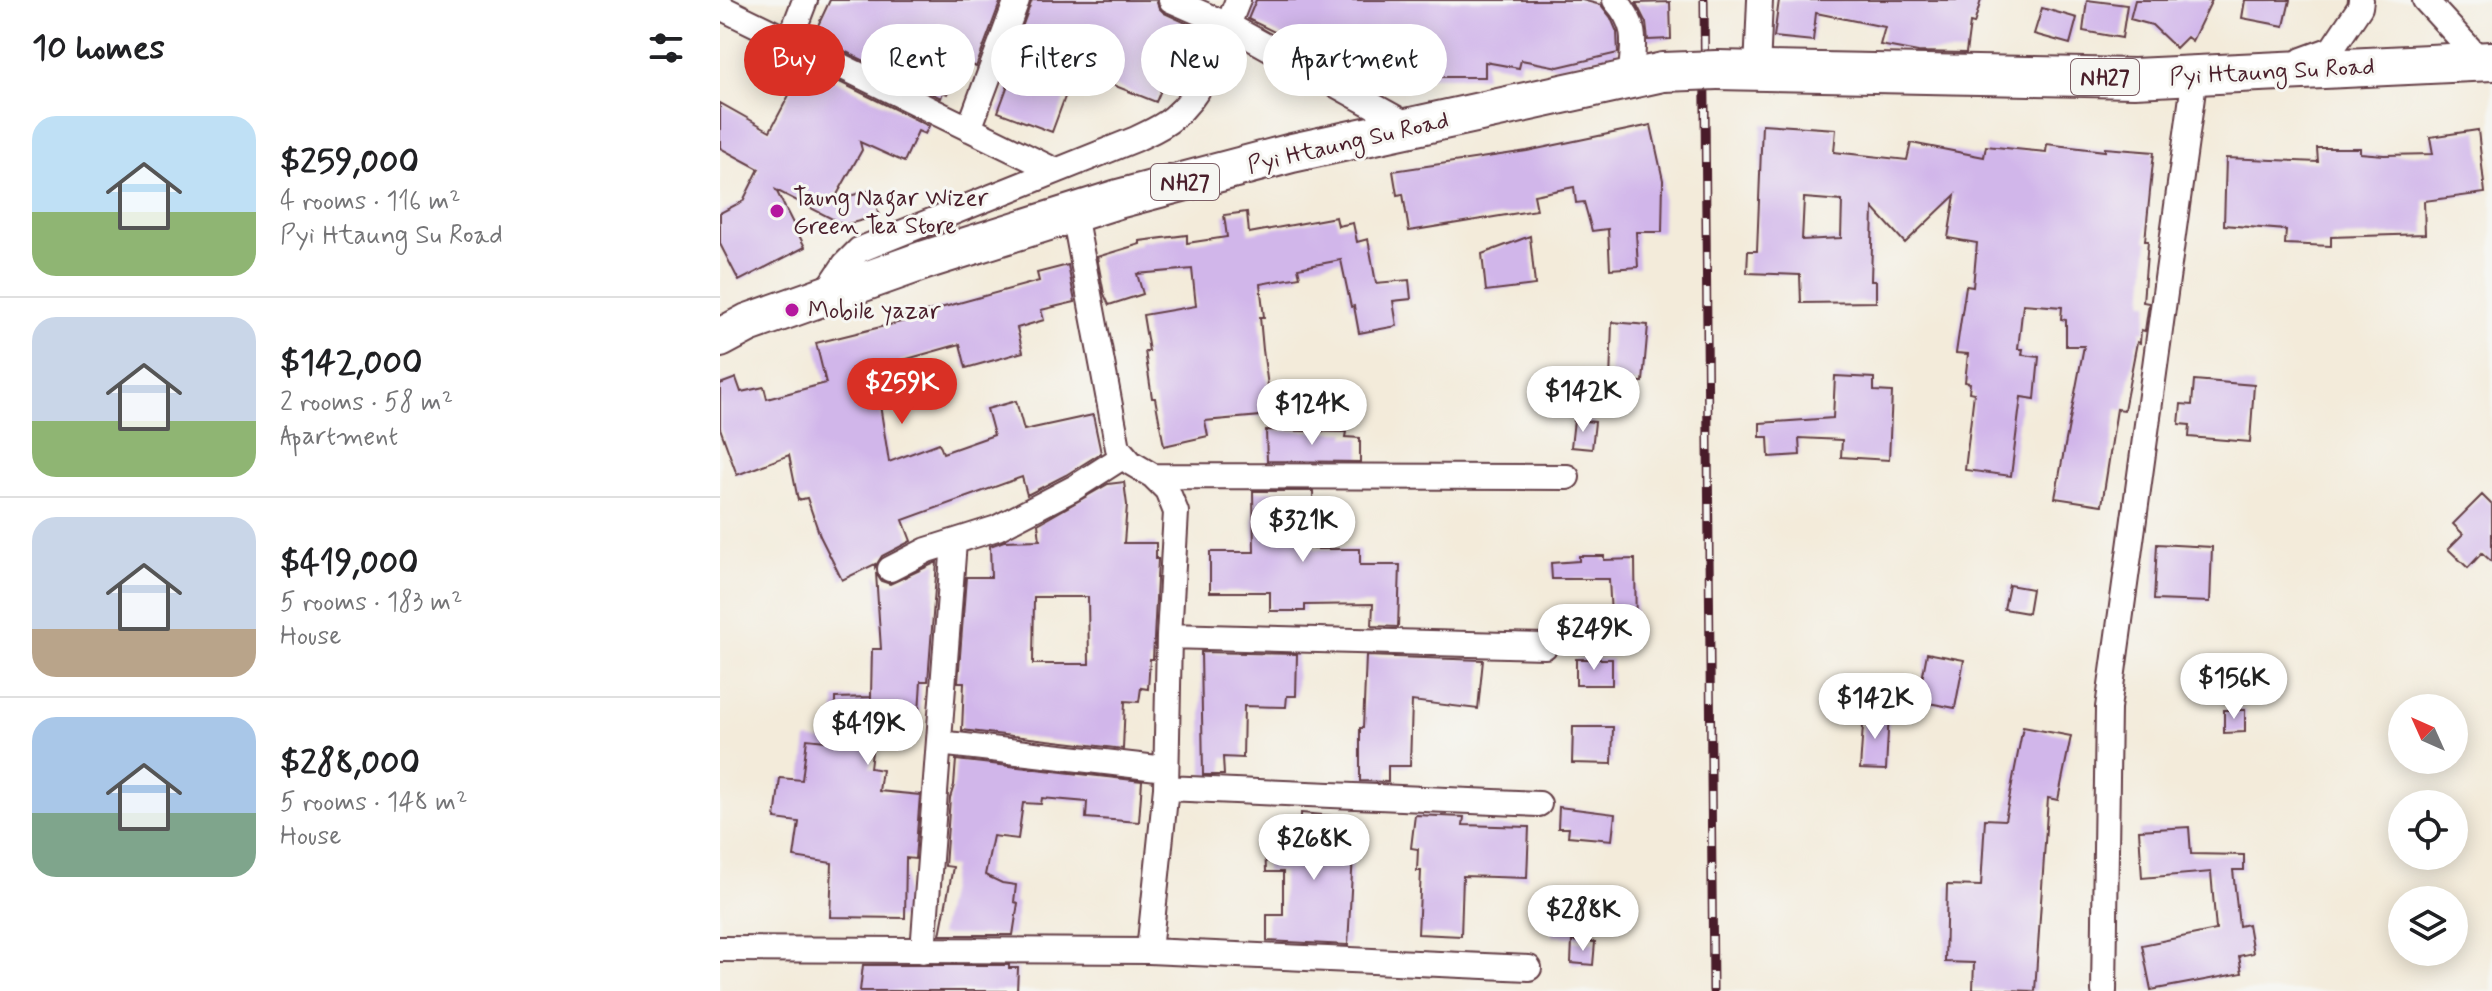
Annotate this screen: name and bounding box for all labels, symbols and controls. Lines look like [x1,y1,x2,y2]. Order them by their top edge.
chip: Buy [744,24,845,96]
chip: Rent [861,24,975,96]
chip: Filters [991,24,1125,96]
chip: New [1141,24,1247,96]
chip: Apartment [1263,24,1447,96]
text: 10 homes [32,26,165,71]
icon: filters [644,26,688,70]
street label: Pyi Htaung Su Road [2169,52,2376,95]
road number: NH27 [2071,59,2139,95]
street label: Pyi Htaung Su Road [1245,105,1452,184]
text: $259,000 [280,140,419,185]
icon: home [96,148,192,244]
road number: NH27 [1151,164,1219,200]
place label: Taung Nagar Wizer Green Tea Store [793,183,989,242]
text: 4 rooms · 116 m² [280,185,461,219]
marker: Taung Nagar Wizer Green Tea Store [768,202,786,220]
text: Pyi Htaung Su Road [280,219,503,253]
place label: Mobile yazar [808,296,941,327]
marker: Mobile yazar [783,301,801,319]
text: $142,000 [280,341,422,386]
icon: home [96,349,192,445]
pin: $259K [846,358,958,426]
pin: $142K [1527,366,1639,434]
text: $259K [865,367,939,401]
text: $142K [1545,375,1621,409]
pin: $124K [1256,379,1368,447]
text: 2 rooms · 58 m² [280,386,453,420]
text: $124K [1275,388,1349,422]
text: Apartment [280,420,398,454]
pin: $321K [1247,496,1359,564]
text: $321K [1268,505,1338,539]
text: $419,000 [280,541,419,586]
icon: home [96,549,192,645]
text: 5 rooms · 183 m² [280,586,463,620]
pin: $249K [1538,604,1650,672]
text: $249K [1556,613,1632,647]
text: House [280,620,341,654]
pin: $156K [2178,653,2290,721]
text: $156K [2198,662,2270,696]
pin: $142K [1819,673,1931,741]
text: $142K [1837,682,1913,716]
north arrow [2388,694,2468,774]
map controls [2388,694,2468,966]
pin: $419K [812,699,924,767]
text: $419K [831,708,905,742]
text: $288,000 [280,741,420,786]
icon: home [96,749,192,845]
text: 5 rooms · 148 m² [280,786,467,820]
button: locate [2388,790,2468,870]
pin: $268K [1258,814,1370,882]
text: House [280,820,341,854]
text: $268K [1277,823,1351,857]
pin: $288K [1527,885,1639,953]
button: layers [2388,886,2468,966]
text: $288K [1546,894,1620,928]

